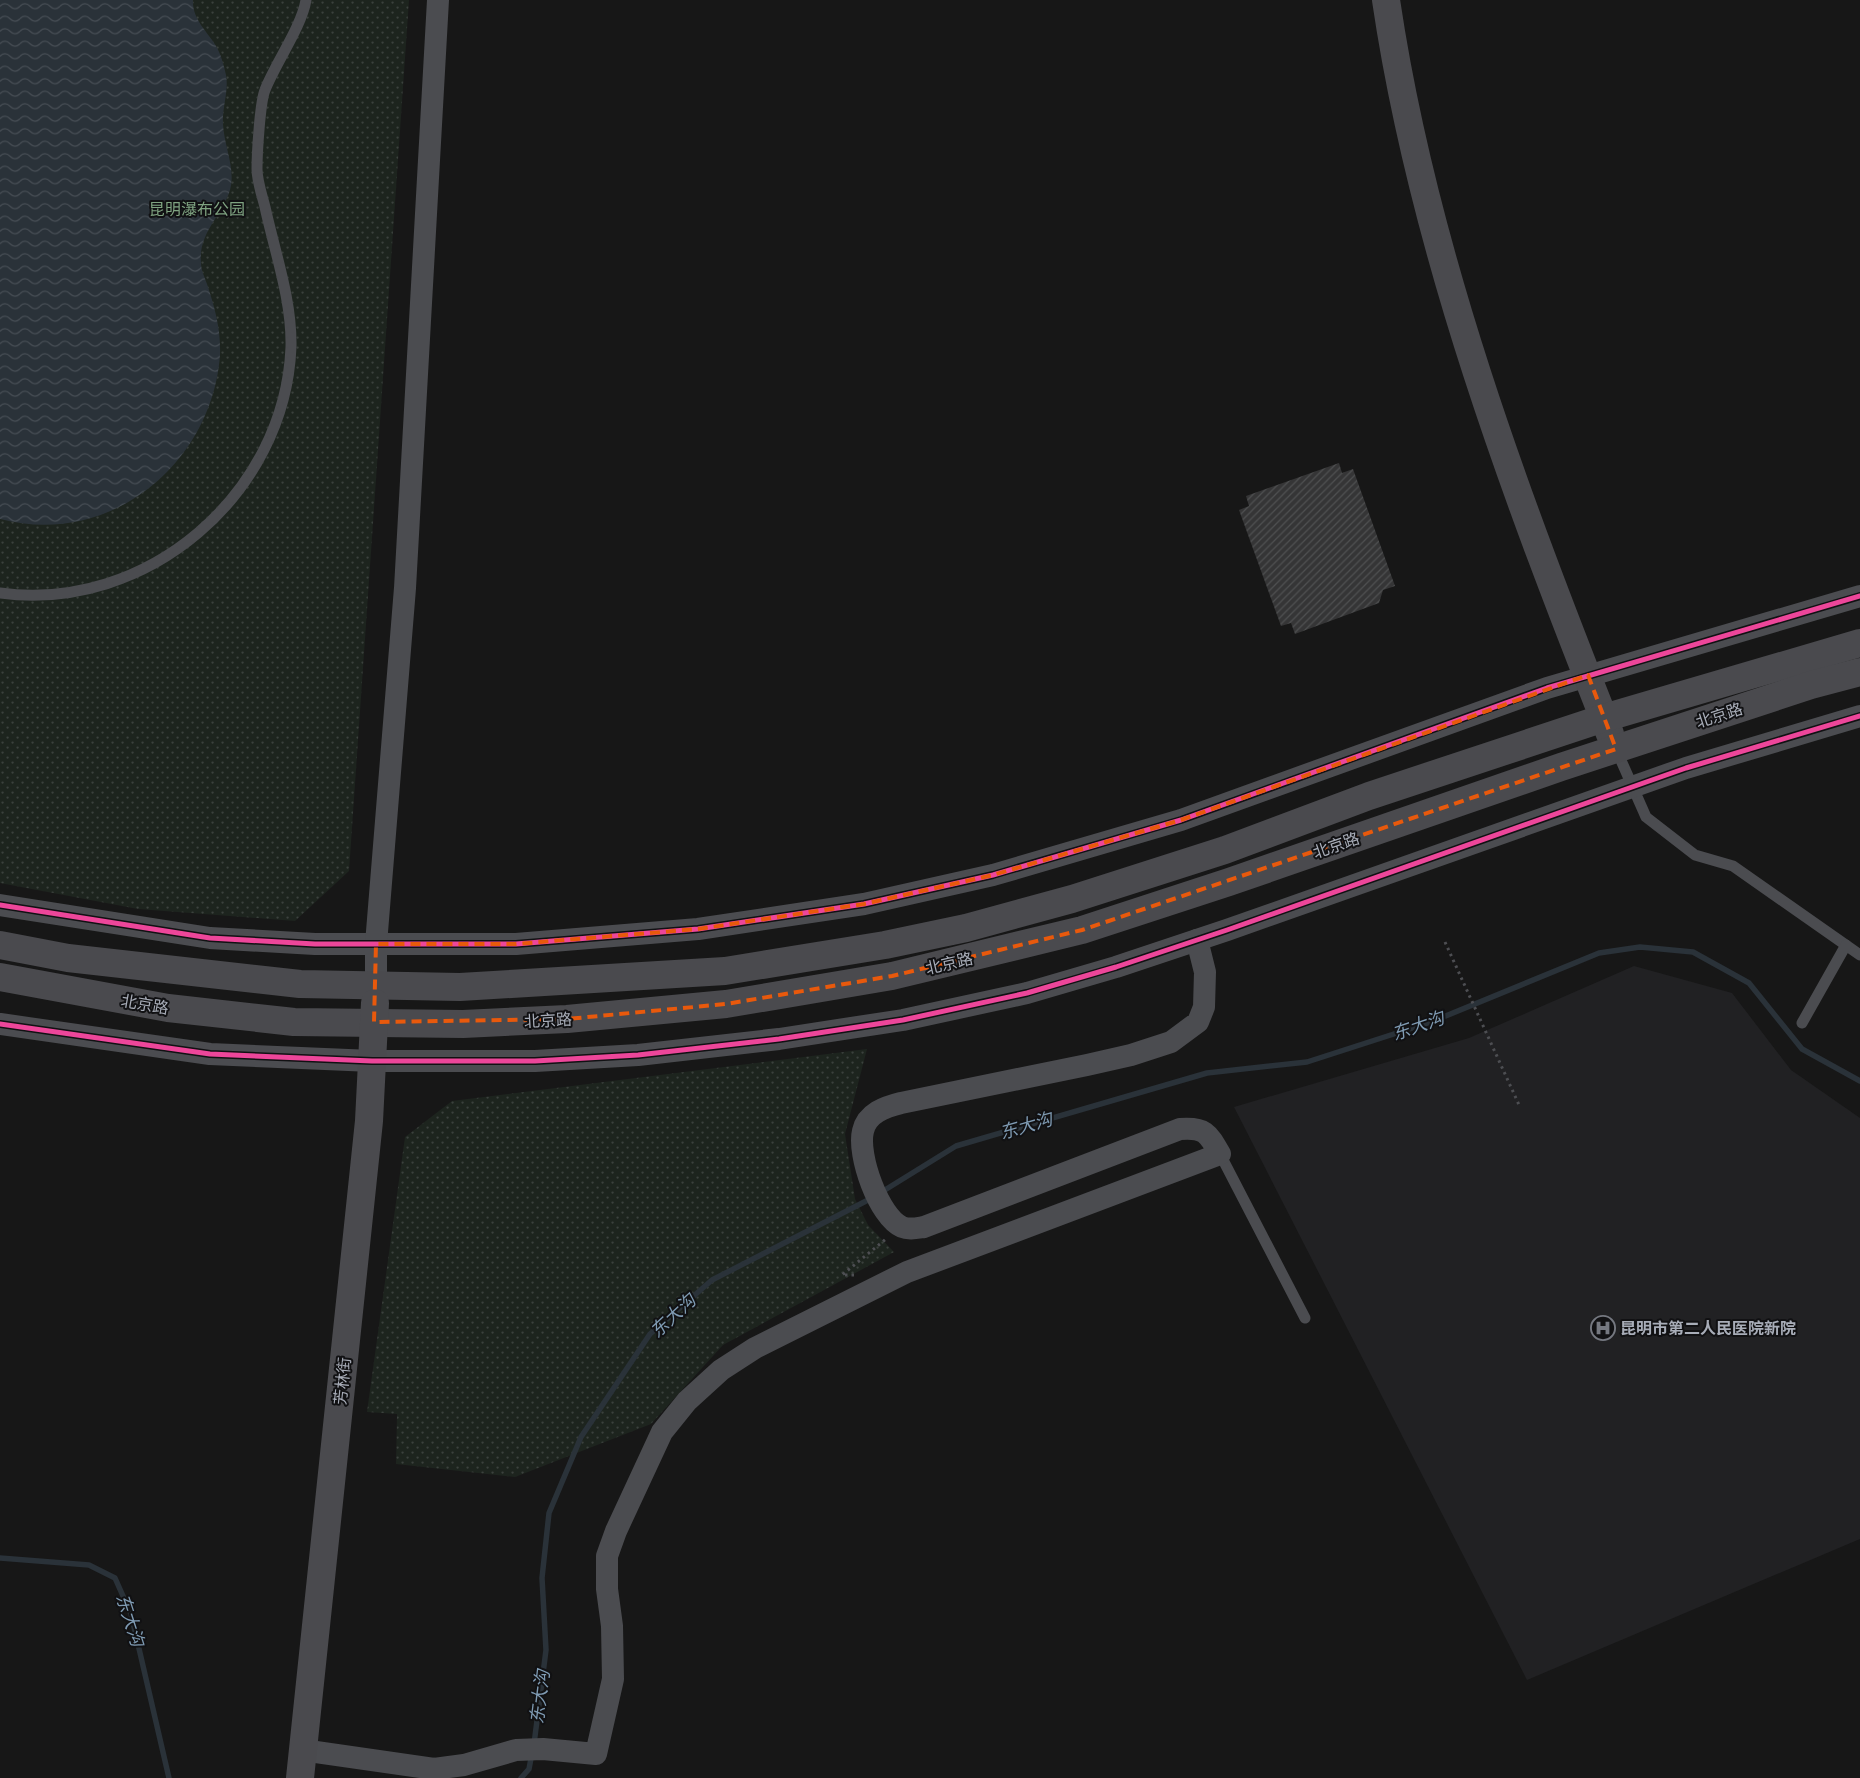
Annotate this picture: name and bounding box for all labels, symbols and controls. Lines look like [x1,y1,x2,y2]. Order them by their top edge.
park label: 昆明瀑布公园 [149,200,245,219]
street label: 北京路 [1693,699,1745,732]
street label: 北京路 [1310,829,1362,862]
street label: 北京路 [924,949,975,978]
street label: 北京路 [120,991,170,1018]
water label: 东大沟 [1389,1006,1449,1044]
street label: 北京路 [524,1010,572,1031]
water label: 东大沟 [997,1107,1057,1143]
water label: 东大沟 [646,1288,701,1342]
hospital icon: 昆明市第二人民医院新院 [1590,1315,1616,1341]
place label: 昆明市第二人民医院新院 [1620,1319,1796,1338]
street label: 芳林街 [331,1356,354,1406]
water label: 东大沟 [112,1591,149,1651]
water label: 东大沟 [526,1667,553,1725]

